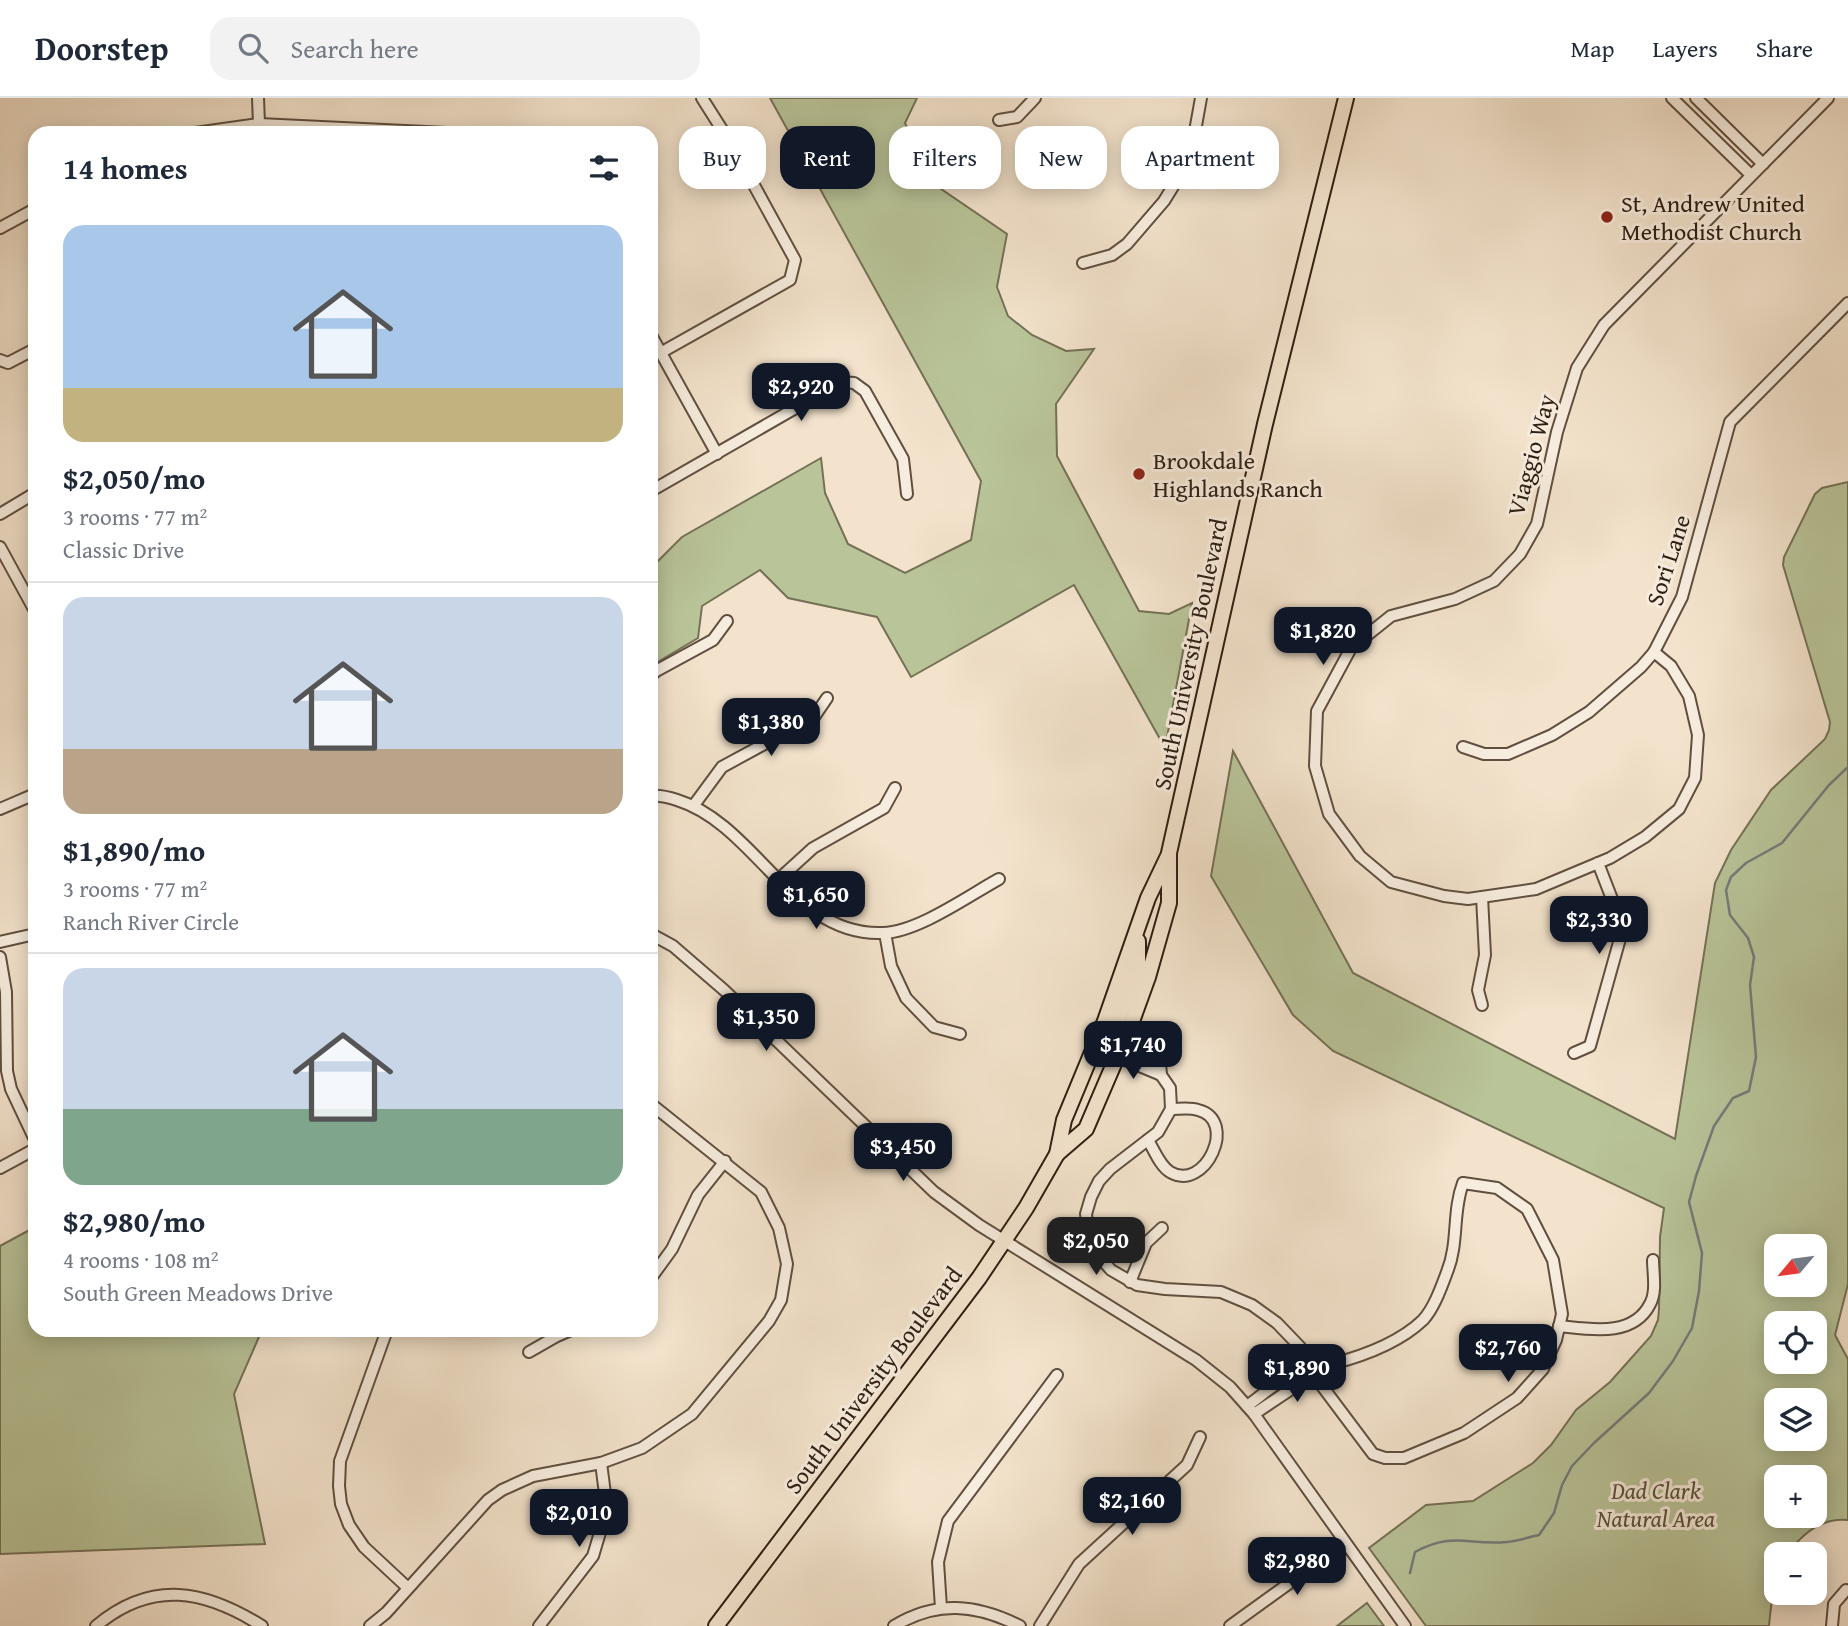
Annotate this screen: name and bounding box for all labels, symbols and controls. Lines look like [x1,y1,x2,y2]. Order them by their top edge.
search box [210,17,700,80]
text: Doorstep [35,24,168,72]
icon: search [234,29,272,67]
text: Search here [290,29,419,68]
text: Map [1571,31,1614,66]
text: Layers [1652,31,1718,66]
text: Share [1756,31,1813,66]
chip: Buy [679,126,766,189]
chip: Rent [780,126,875,189]
chip: Filters [889,126,1001,189]
chip: New [1015,126,1107,189]
chip: Apartment [1121,126,1279,189]
text: 14 homes [63,146,188,190]
icon: filters [585,149,623,187]
place label: St, Andrew United Methodist Church [1621,186,1805,249]
marker: St, Andrew United Methodist Church [1599,209,1615,225]
icon: home [280,271,406,397]
pin: $2,920 [744,364,858,423]
text: $2,920 [768,369,834,402]
street label: Viaggio Way [1498,390,1564,520]
place label: Brookdale Highlands Ranch [1153,443,1323,506]
text: $2,050/mo [63,456,205,500]
marker: Brookdale Highlands Ranch [1131,466,1147,482]
text: 3 rooms · 77 m² [63,500,207,533]
street label: Sori Lane [1637,510,1699,610]
street label: South University Boulevard [1144,515,1236,793]
text: Classic Drive [63,533,184,566]
pin: $1,820 [1266,608,1380,667]
text: $1,820 [1290,613,1356,646]
icon: home [280,643,406,769]
pin: $1,380 [714,698,828,758]
text: $1,380 [738,704,804,737]
text: $1,890/mo [63,828,205,872]
text: 3 rooms · 77 m² [63,872,207,905]
pin: $1,650 [759,872,873,931]
text: $1,650 [783,877,849,910]
pin: $2,330 [1542,896,1656,956]
text: $2,330 [1566,902,1632,935]
text: Ranch River Circle [63,905,239,938]
pin: $1,350 [709,993,823,1053]
text: $1,350 [733,999,799,1032]
icon: home [280,1014,406,1140]
pin: $1,740 [1076,1021,1190,1081]
text: $1,740 [1100,1027,1166,1060]
pin: $3,450 [846,1124,960,1183]
text: $3,450 [870,1129,936,1162]
text: $2,980/mo [63,1199,205,1243]
pin: $2,050 [1039,1218,1153,1277]
text: $2,050 [1063,1223,1129,1256]
north arrow [1764,1234,1827,1297]
map controls [1764,1234,1827,1605]
text: 4 rooms · 108 m² [63,1243,218,1276]
street label: South University Boulevard [776,1259,970,1501]
text: South Green Meadows Drive [63,1276,333,1309]
button: locate [1764,1311,1827,1374]
pin: $2,760 [1451,1324,1565,1384]
text: $2,760 [1475,1330,1541,1363]
pin: $1,890 [1240,1344,1354,1404]
text: $1,890 [1264,1350,1330,1383]
button: layers [1764,1388,1827,1451]
button: + [1764,1465,1827,1528]
park label: Dad Clark Natural Area [1596,1473,1715,1536]
pin: $2,160 [1075,1478,1189,1537]
text: $2,160 [1099,1483,1165,1516]
pin: $2,010 [522,1490,636,1549]
text: $2,010 [546,1495,612,1528]
pin: $2,980 [1240,1538,1354,1597]
button: − [1764,1542,1827,1605]
text: $2,980 [1264,1543,1330,1576]

